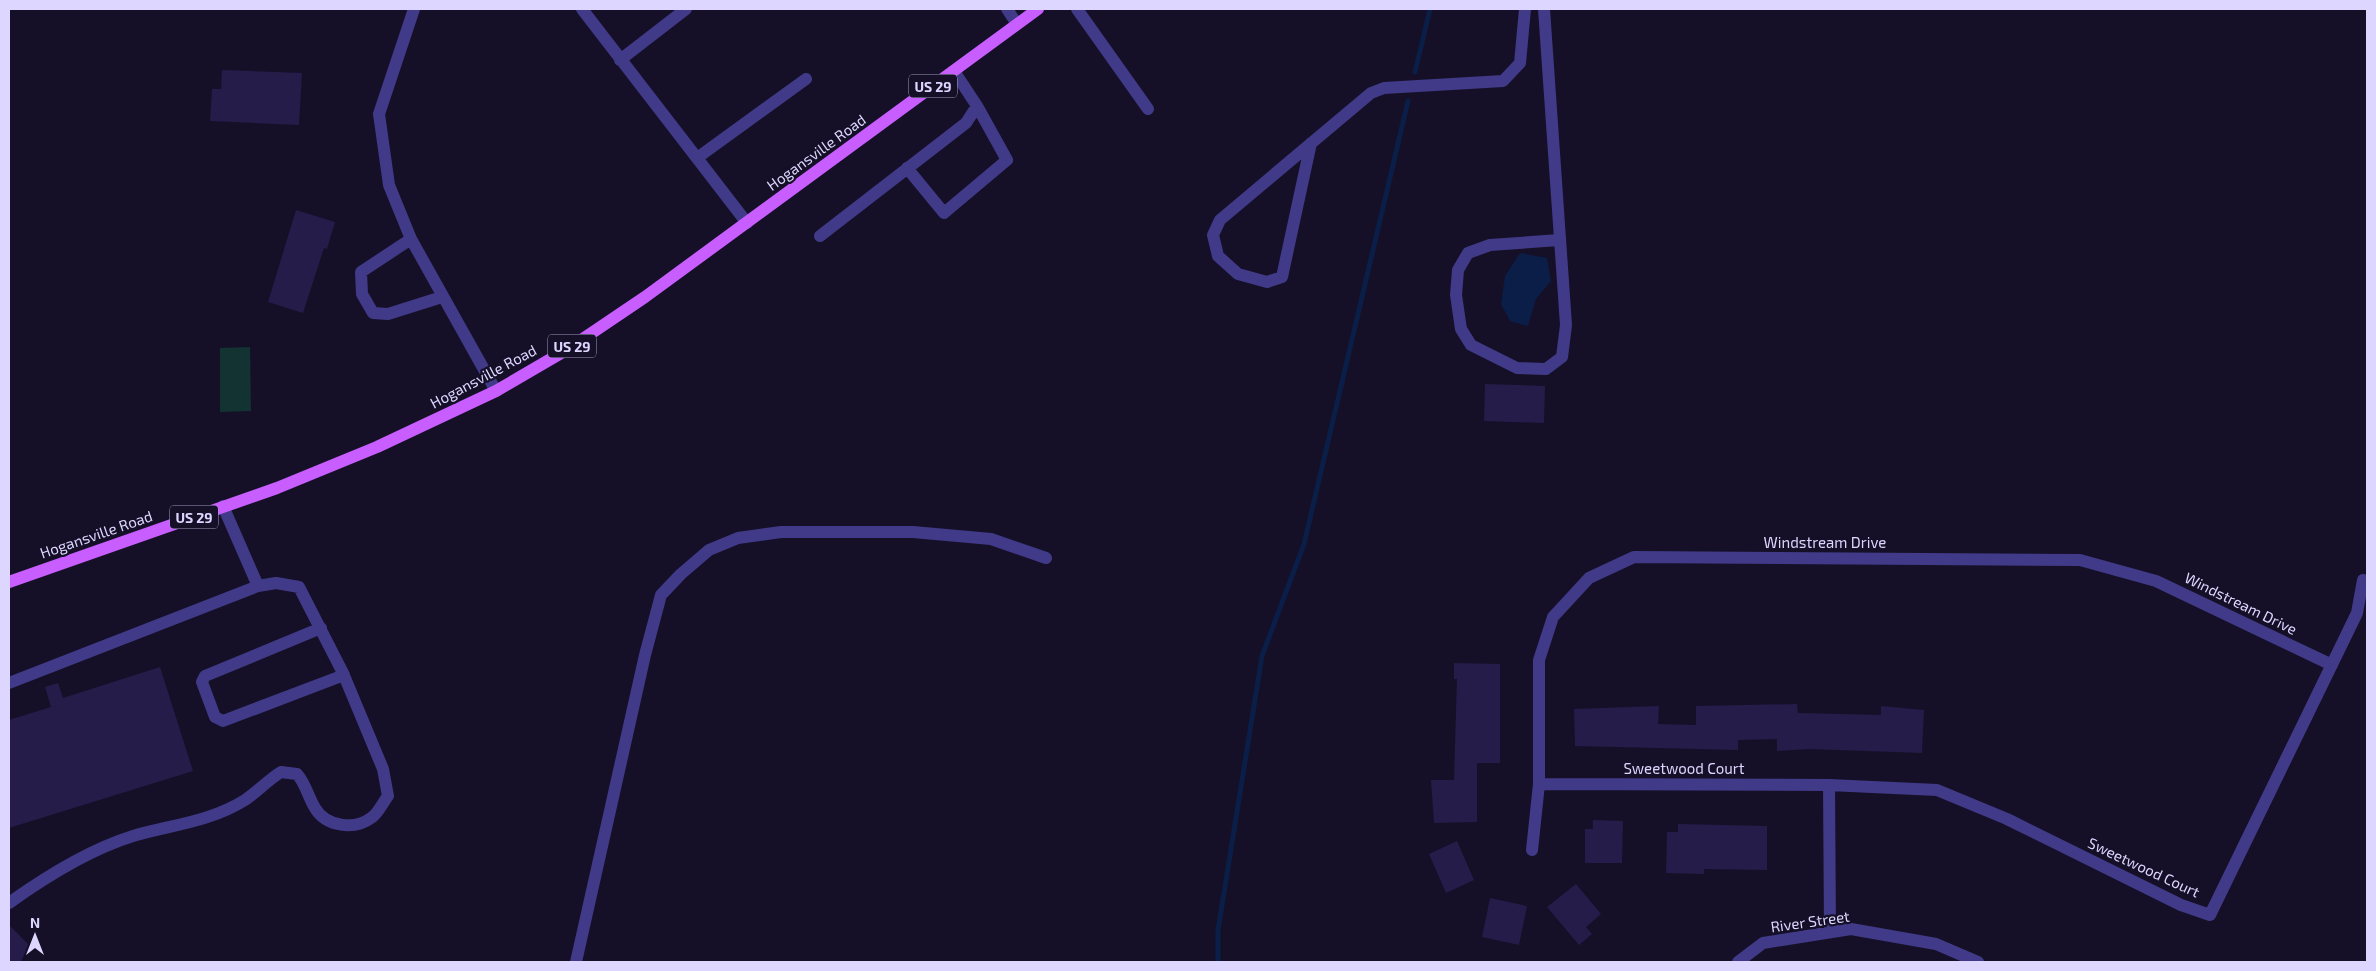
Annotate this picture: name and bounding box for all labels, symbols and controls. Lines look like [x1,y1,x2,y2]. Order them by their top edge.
road number: US 29 [909,74,957,98]
street label: Hogansville Road [763,110,869,194]
road number: US 29 [548,334,596,358]
street label: Hogansville Road [427,340,539,412]
street label: Hogansville Road [37,506,155,562]
road number: US 29 [170,506,218,528]
street label: Windstream Drive [1764,533,1886,551]
street label: Windstream Drive [2182,568,2300,638]
street label: Sweetwood Court [1623,759,1745,777]
street label: Sweetwood Court [2085,833,2203,901]
street label: River Street [1769,907,1851,935]
north arrow [10,911,60,961]
text: N [30,914,40,931]

